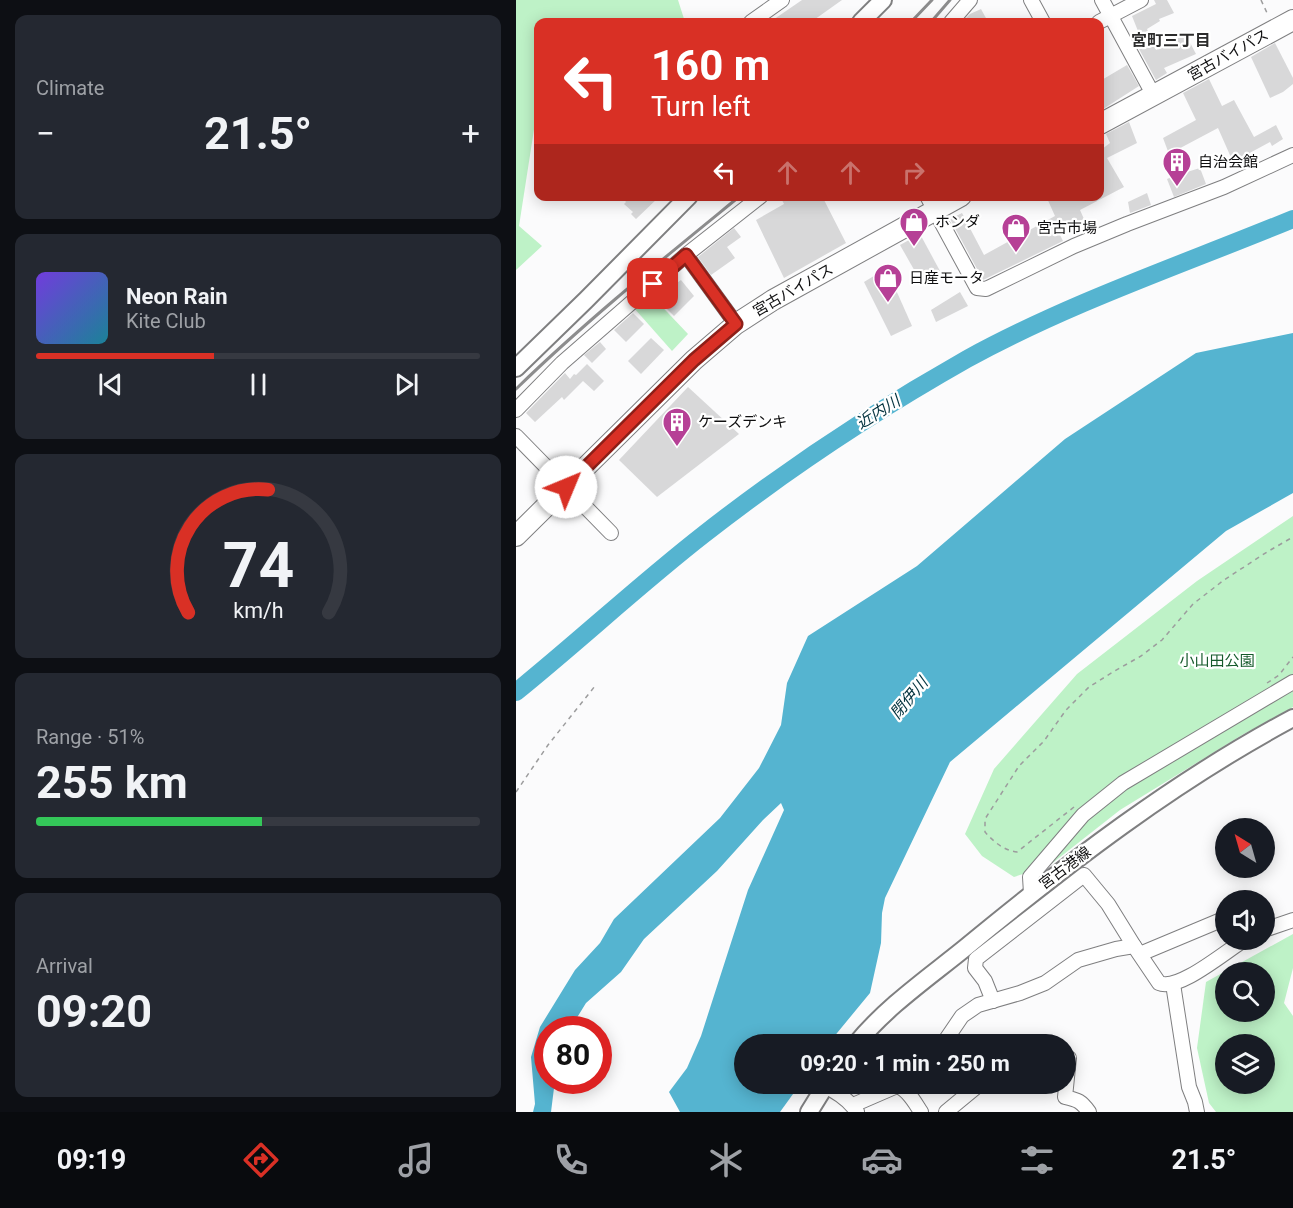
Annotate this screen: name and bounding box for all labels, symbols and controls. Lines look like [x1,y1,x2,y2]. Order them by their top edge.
street label: 宮古バイパス [1184,25,1272,85]
district label: 宮町三丁目 [1131,31,1211,50]
text: 160 m [651,41,770,90]
icon: left [552,42,630,120]
text: Climate [36,76,104,100]
text: Turn left [651,91,751,123]
text: 21.5° [204,107,312,160]
text: − [36,114,55,153]
text: + [461,114,480,153]
building icon: 自治会館 [1161,146,1193,188]
place label: 自治会館 [1198,153,1258,171]
icon: left [708,156,741,189]
icon: ahead [771,156,804,189]
icon: ahead [834,156,867,189]
icon: right [897,156,930,189]
shop icon: ホンダ [898,206,930,248]
shop icon: 宮古市場 [1000,212,1032,254]
place label: ホンダ [935,213,980,231]
place label: 宮古市場 [1037,219,1097,237]
pin [627,258,678,309]
street label: 宮古バイパス [750,260,836,320]
shop icon: 日産モータ [872,262,904,304]
icon: arrive [636,267,669,300]
place label: 日産モータ [909,269,984,287]
text: Neon Rain [126,284,228,309]
text: Kite Club [126,309,206,333]
icon: previous [94,368,127,401]
icon: pause [242,368,275,401]
icon: next [390,368,423,401]
water label: 近内川 [853,390,905,433]
building icon: ケーズデンキ [661,406,693,448]
place label: ケーズデンキ [698,413,787,431]
position arrow [534,455,598,519]
text: 74 [222,529,294,602]
text: km/h [233,598,283,623]
park label: 小山田公園 [1179,652,1255,670]
water label: 閉伊川 [886,672,933,722]
text: Range · 51% [36,725,144,749]
text: 255 km [36,756,188,809]
north arrow [1215,818,1275,878]
map controls [1215,818,1275,1094]
street label: 宮古港線 [1036,843,1094,893]
button: sound [1215,890,1275,950]
text: Arrival [36,954,93,978]
button: search [1215,962,1275,1022]
text: 09:20 [36,985,152,1038]
speed limit sign: 80 [534,1016,612,1094]
button: layers [1215,1034,1275,1094]
text: 09:20 · 1 min · 250 m [800,1051,1010,1076]
icon: directions [240,1139,282,1181]
icon: music [395,1139,437,1181]
icon: phone [550,1139,592,1181]
icon: climate [705,1139,747,1181]
icon: car [861,1139,903,1181]
icon: filters [1016,1139,1058,1181]
text: 09:19 [57,1144,126,1176]
text: 21.5° [1171,1144,1236,1176]

